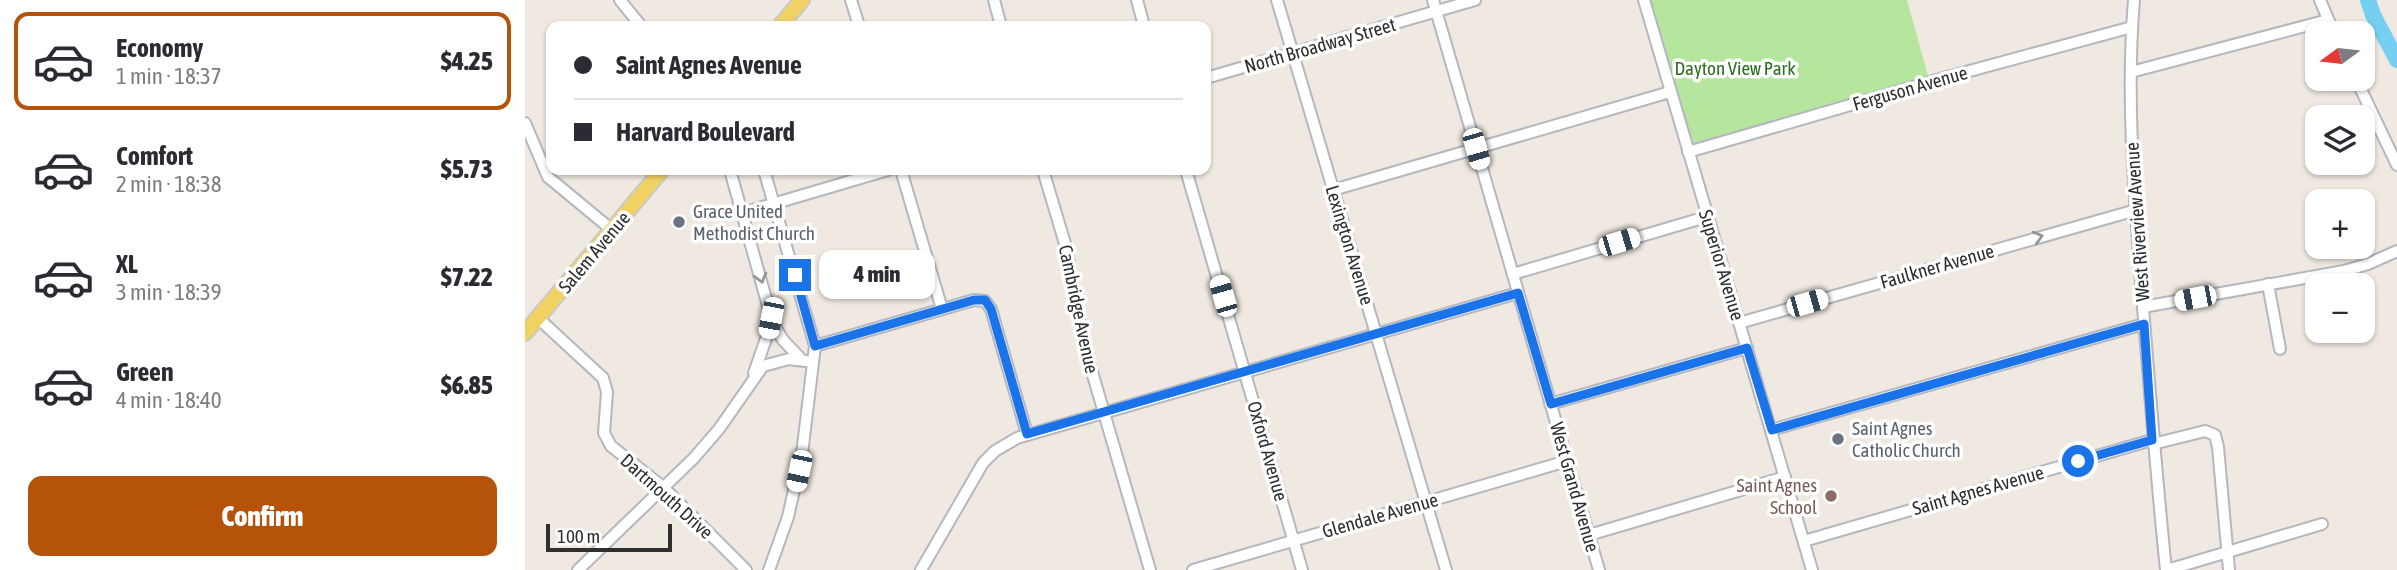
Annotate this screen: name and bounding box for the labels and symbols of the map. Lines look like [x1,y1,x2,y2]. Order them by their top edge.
street label: North Broadway Street [1242,13,1398,77]
north arrow [2305,21,2375,91]
park label: Dayton View Park [1674,57,1796,79]
street label: Ferguson Avenue [1850,61,1970,115]
car [1461,126,1492,172]
street label: West Riverview Avenue [2120,142,2154,302]
street label: Lexington Avenue [1321,183,1379,307]
place label: Grace United Methodist Church [693,200,815,244]
street label: Salem Avenue [554,207,634,297]
street label: Superior Avenue [1695,207,1749,323]
marker: Grace United Methodist Church [671,214,687,230]
car [1596,226,1643,258]
one-way arrow [2031,230,2043,245]
street label: Faulkner Avenue [1878,239,1996,293]
street label: Cambridge Avenue [1055,243,1103,375]
callout: 4 min [819,250,935,300]
route end [779,259,811,291]
one-way arrow [753,272,768,284]
car [1208,273,1239,319]
car [2173,284,2218,312]
car [1784,287,1831,319]
car [757,295,786,341]
street label: Oxford Avenue [1243,399,1293,503]
place label: Saint Agnes Catholic Church [1852,417,1961,461]
street label: West Grand Avenue [1546,419,1604,555]
marker: Saint Agnes Catholic Church [1830,431,1846,447]
route start [2062,445,2094,477]
car [785,448,814,494]
street label: Dartmouth Drive [616,449,718,543]
street label: Saint Agnes Avenue [1910,461,2046,519]
place label: Saint Agnes School [1736,474,1817,518]
street label: Glendale Avenue [1320,488,1440,542]
marker: Saint Agnes School [1823,488,1839,504]
scale bar [546,521,672,553]

